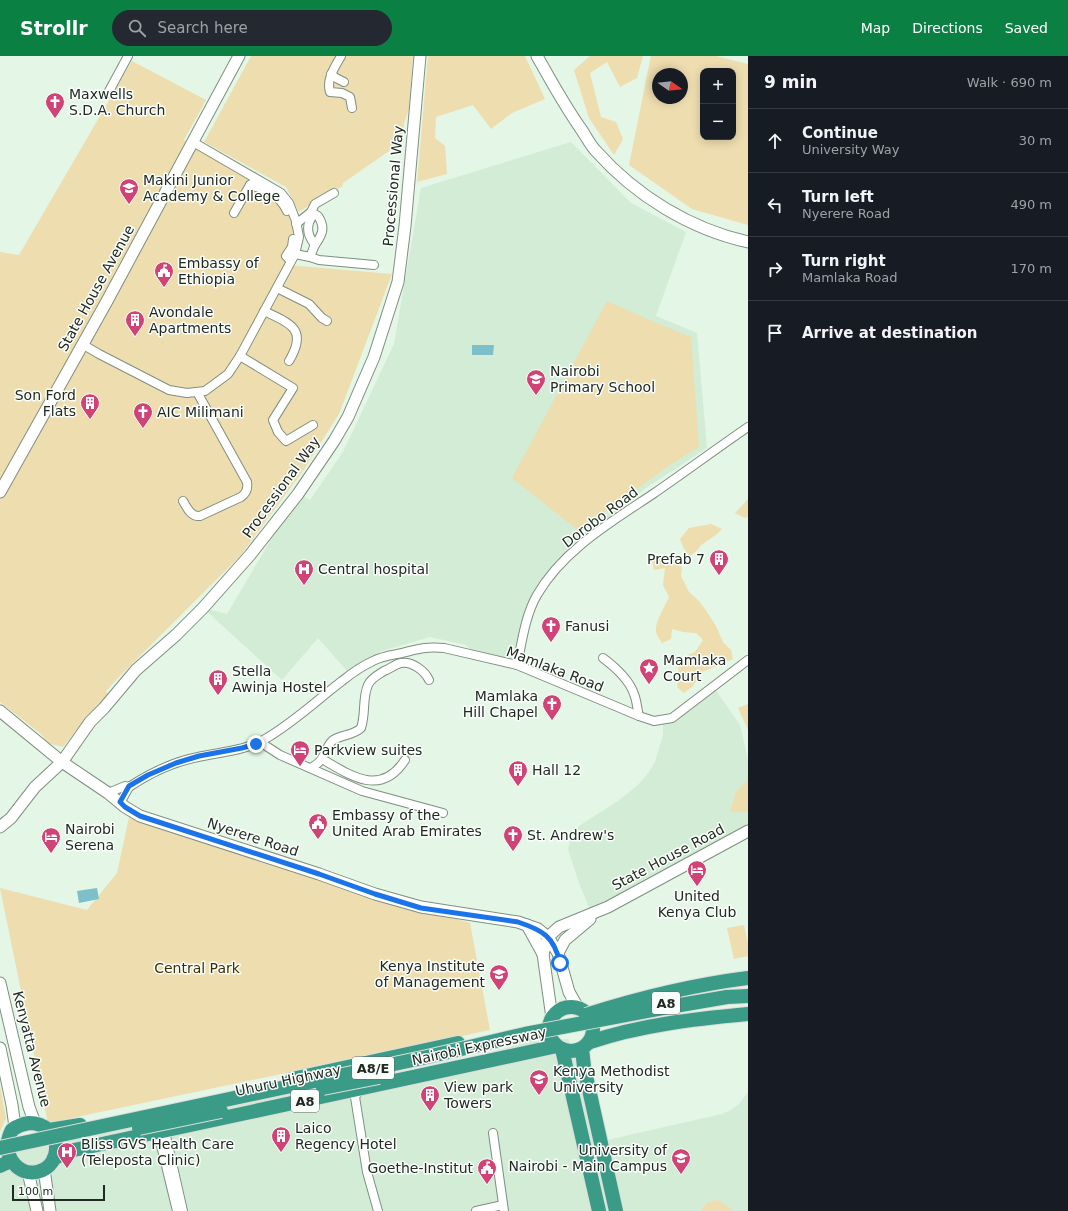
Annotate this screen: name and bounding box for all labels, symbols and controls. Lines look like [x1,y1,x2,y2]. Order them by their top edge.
search box [112,10,392,46]
text: Strollr [20,17,88,39]
icon: search [126,17,148,39]
text: Search here [158,19,248,37]
text: Map [861,20,890,36]
text: Directions [912,20,983,36]
text: Saved [1005,20,1048,36]
north arrow [652,68,688,104]
map controls [700,68,736,140]
button: + [700,68,736,104]
text: 9 min [764,72,817,92]
text: Walk · 690 m [967,75,1052,90]
place label: Maxwells S.D.A. Church [69,86,165,118]
church icon: Maxwells S.D.A. Church [44,91,66,119]
button: − [700,104,736,140]
text: Continue [802,124,878,142]
street label: Processional Way [380,125,406,247]
icon: ahead [764,130,786,152]
text: 30 m [1019,133,1052,148]
text: University Way [802,142,899,157]
place label: Makini Junior Academy & College [143,172,280,204]
school or university icon: Makini Junior Academy & College [118,177,140,205]
text: Turn left [802,188,874,206]
icon: left [764,194,786,216]
text: 490 m [1010,197,1052,212]
text: Nyerere Road [802,206,890,221]
street label: State House Avenue [55,222,137,354]
text: Turn right [802,252,886,270]
place label: Embassy of Ethiopia [178,255,260,287]
icon: right [764,258,786,280]
public building icon: Embassy of Ethiopia [153,260,175,288]
text: 170 m [1010,261,1052,276]
text: Mamlaka Road [802,270,897,285]
place label: Avondale Apartments [149,304,231,336]
building icon: Avondale Apartments [124,309,146,337]
icon: arrive [764,322,786,344]
text: Arrive at destination [802,324,977,342]
place label: Nairobi Primary School [550,363,655,395]
school or university icon: Nairobi Primary School [525,368,547,396]
place label: Son Ford Flats [15,387,76,419]
building icon: Son Ford Flats [79,392,101,420]
church icon: AIC Milimani [132,401,154,429]
place label: AIC Milimani [157,404,244,420]
street label: Processional Way [239,433,323,541]
street label: Dorobo Road [559,483,641,551]
building icon: Prefab 7 [708,548,730,576]
place label: Prefab 7 [647,551,705,567]
hospital icon: Central hospital [293,558,315,586]
place label: Central hospital [318,561,429,577]
church icon: Fanusi [540,615,562,643]
place label: Fanusi [565,618,609,634]
street label: Mamlaka Road [504,643,606,695]
place label: Mamlaka Court [663,652,726,684]
place icon: Mamlaka Court [638,657,660,685]
place label: Stella Awinja Hostel [232,663,327,695]
building icon: Stella Awinja Hostel [207,668,229,696]
place label: Mamlaka Hill Chapel [463,688,538,720]
church icon: Mamlaka Hill Chapel [541,693,563,721]
route end [247,735,265,753]
hotel icon: Parkview suites [289,739,311,767]
place label: Parkview suites [314,742,422,758]
building icon: Hall 12 [507,759,529,787]
place label: Hall 12 [532,762,581,778]
place label: Embassy of the United Arab Emirates [332,807,482,839]
public building icon: Embassy of the United Arab Emirates [307,812,329,840]
street label: Nyerere Road [205,815,301,859]
place label: Nairobi Serena [65,821,115,853]
street label: State House Road [609,821,727,893]
church icon: St. Andrew's [502,824,524,852]
hotel icon: Nairobi Serena [40,826,62,854]
place label: St. Andrew's [527,827,614,843]
hotel icon: United Kenya Club [686,859,708,887]
place label: United Kenya Club [658,888,736,920]
route start [551,954,569,972]
place label: Kenya Institute of Management [375,958,486,990]
park label: Central Park [154,960,241,976]
school or university icon: Kenya Institute of Management [488,963,510,991]
street label: Kenyatta Avenue [10,989,54,1109]
road number: A8 [652,992,680,1014]
street label: Nairobi Expressway [410,1024,548,1068]
road number: A8/E [352,1057,394,1079]
street label: Uhuru Highway [234,1061,342,1099]
place label: Kenya Methodist University [553,1063,670,1095]
school or university icon: Kenya Methodist University [528,1068,550,1096]
place label: View park Towers [443,1079,514,1111]
building icon: View park Towers [419,1084,441,1112]
road number: A8 [291,1090,319,1112]
place label: Laico Regency Hotel [295,1120,397,1152]
building icon: Laico Regency Hotel [270,1125,292,1153]
place label: Bliss GVS Health Care (Teleposta Clinic) [81,1136,234,1168]
hospital icon: Bliss GVS Health Care (Teleposta Clinic) [56,1141,78,1169]
place label: University of Nairobi - Main Campus [508,1142,668,1174]
school or university icon: University of Nairobi - Main Campus [670,1147,692,1175]
public building icon: Goethe-Institut [476,1157,498,1185]
place label: Goethe-Institut [367,1160,473,1176]
scale bar [12,1183,105,1202]
text: 100 m [18,1185,53,1198]

